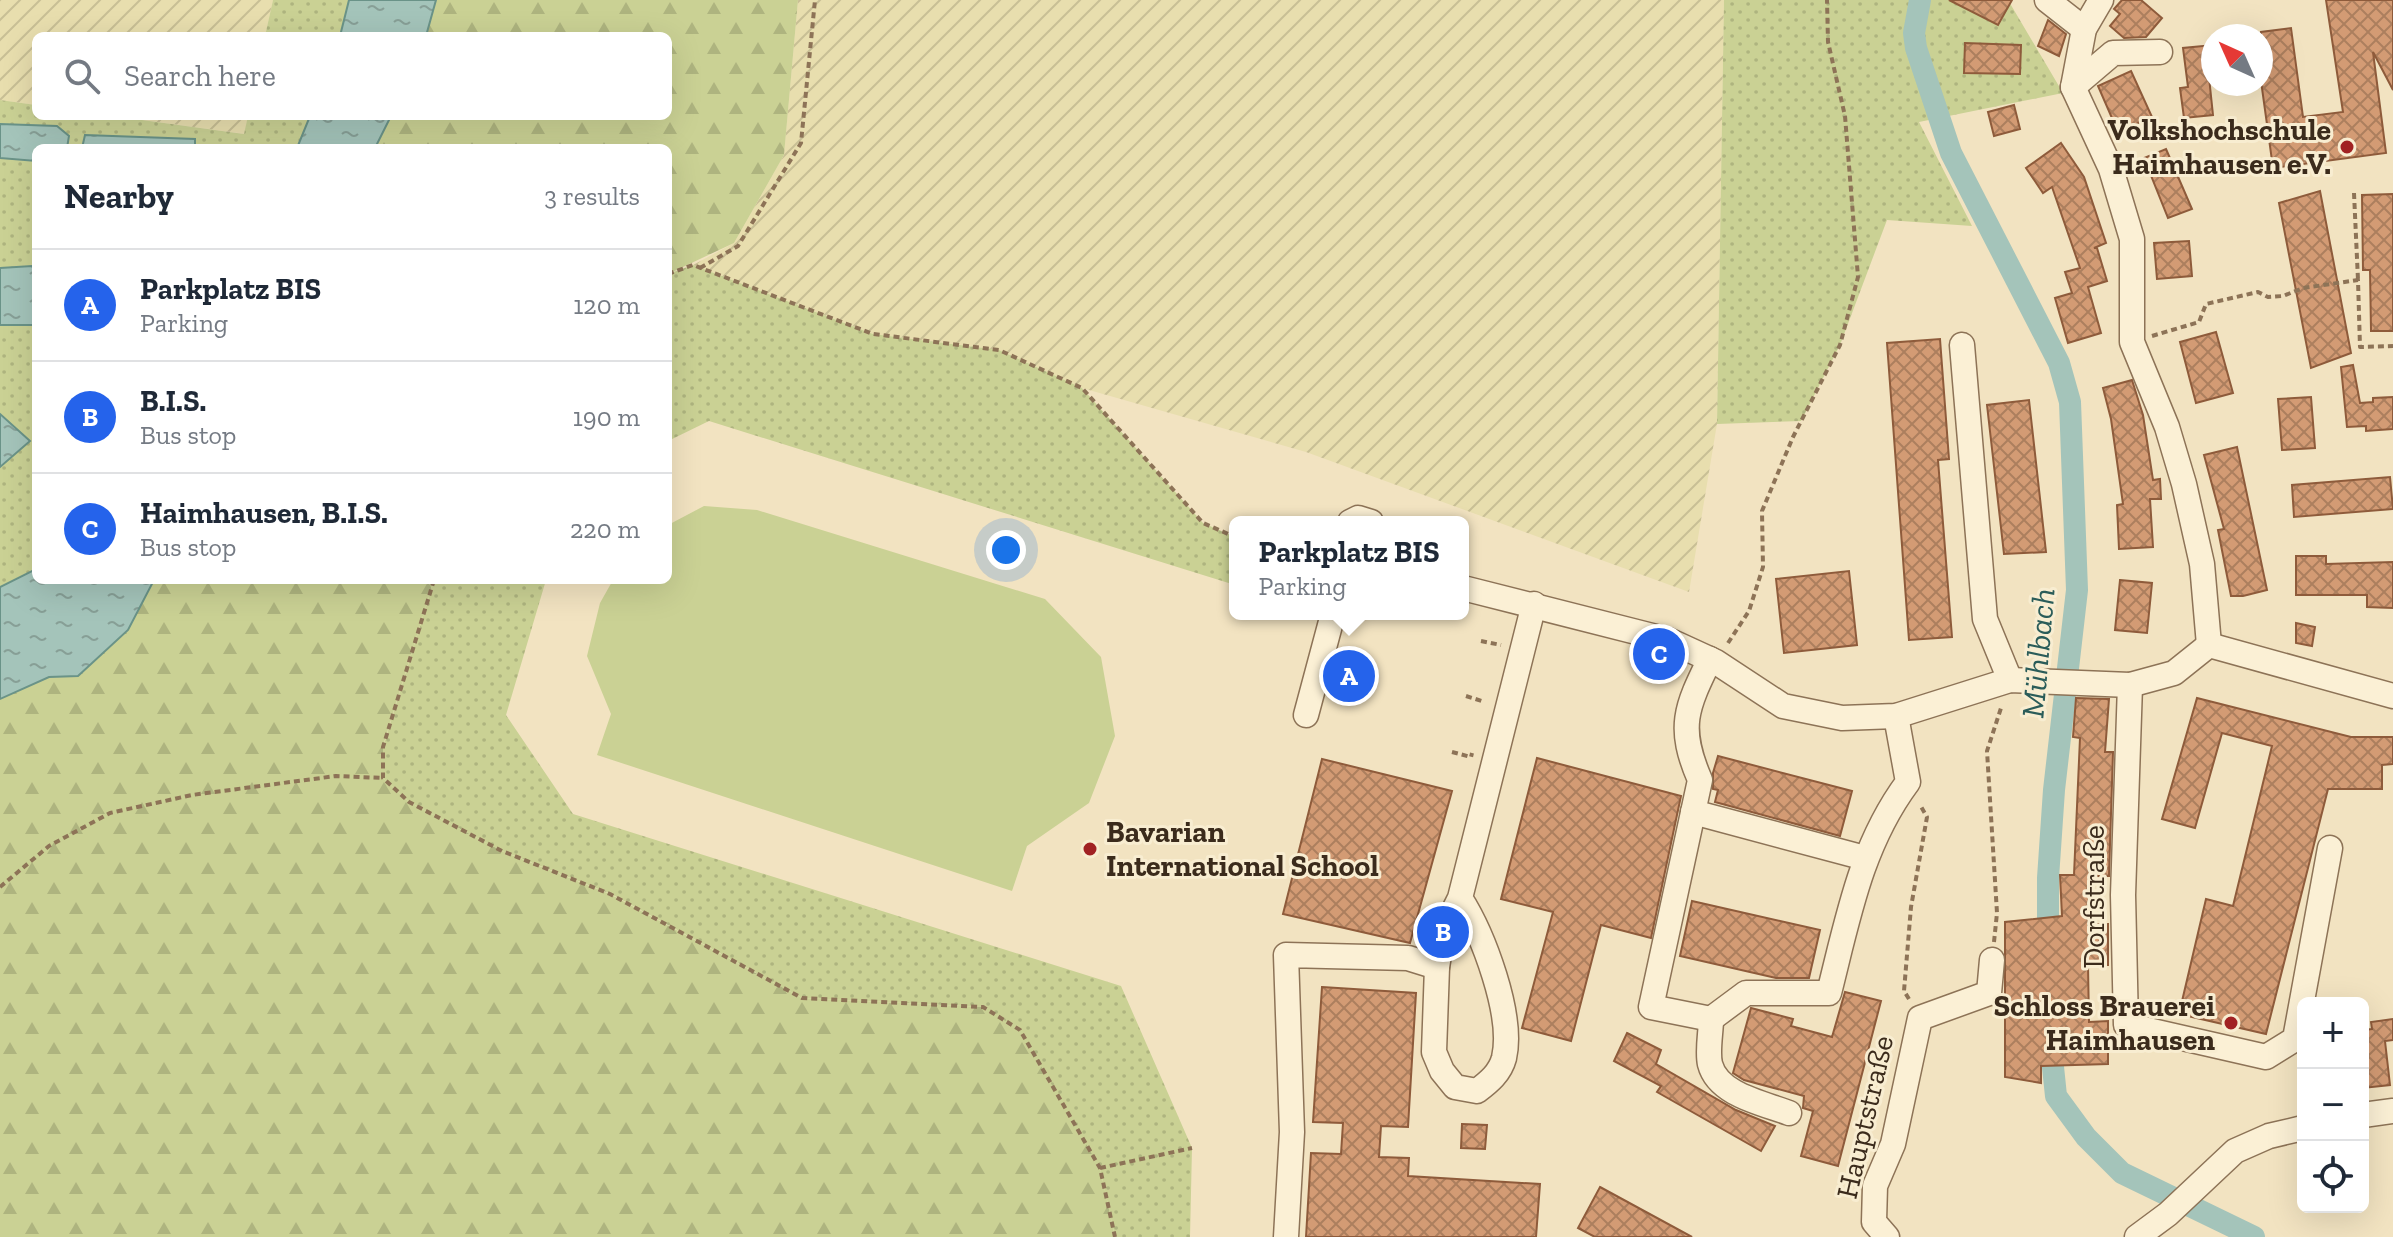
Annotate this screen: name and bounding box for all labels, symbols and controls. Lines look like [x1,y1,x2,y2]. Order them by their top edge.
north arrow [2201,24,2273,96]
search box [32,32,672,120]
icon: search [60,54,104,98]
text: Search here [124,58,276,94]
place label: Volkshochschule Haimhausen e.V. [2108,112,2331,182]
marker: Volkshochschule Haimhausen e.V. [2338,138,2356,156]
text: Nearby [64,176,174,217]
text: 3 results [544,180,640,212]
text: Parkplatz BIS [140,271,321,307]
text: A [81,289,99,321]
text: 120 m [573,289,640,321]
text: Parking [140,307,228,339]
text: B.I.S. [140,383,206,419]
text: B [82,401,98,433]
text: 190 m [573,401,640,433]
text: Bus stop [140,419,236,451]
text: Haimhausen, B.I.S. [140,495,388,531]
text: C [82,513,98,545]
text: 220 m [570,513,640,545]
popup [1229,516,1469,620]
your location [986,530,1026,570]
text: Bus stop [140,531,236,563]
text: Parkplatz BIS [1258,534,1440,570]
text: Parking [1258,570,1346,602]
water label: Mühlbach [2013,587,2063,719]
pin: C [1633,624,1685,684]
pin: A [1323,646,1375,706]
place label: Bavarian International School [1106,814,1379,884]
street label: Dorfstraße [2076,825,2112,969]
marker: Bavarian International School [1081,840,1099,858]
pin: B [1417,902,1469,962]
place label: Schloss Brauerei Haimhausen [1994,988,2215,1058]
map controls [2297,997,2369,1213]
button: + [2297,997,2369,1069]
marker: Schloss Brauerei Haimhausen [2222,1014,2240,1032]
street label: Hauptstraße [1829,1032,1901,1202]
button: − [2297,1069,2369,1141]
button: locate [2297,1141,2369,1213]

